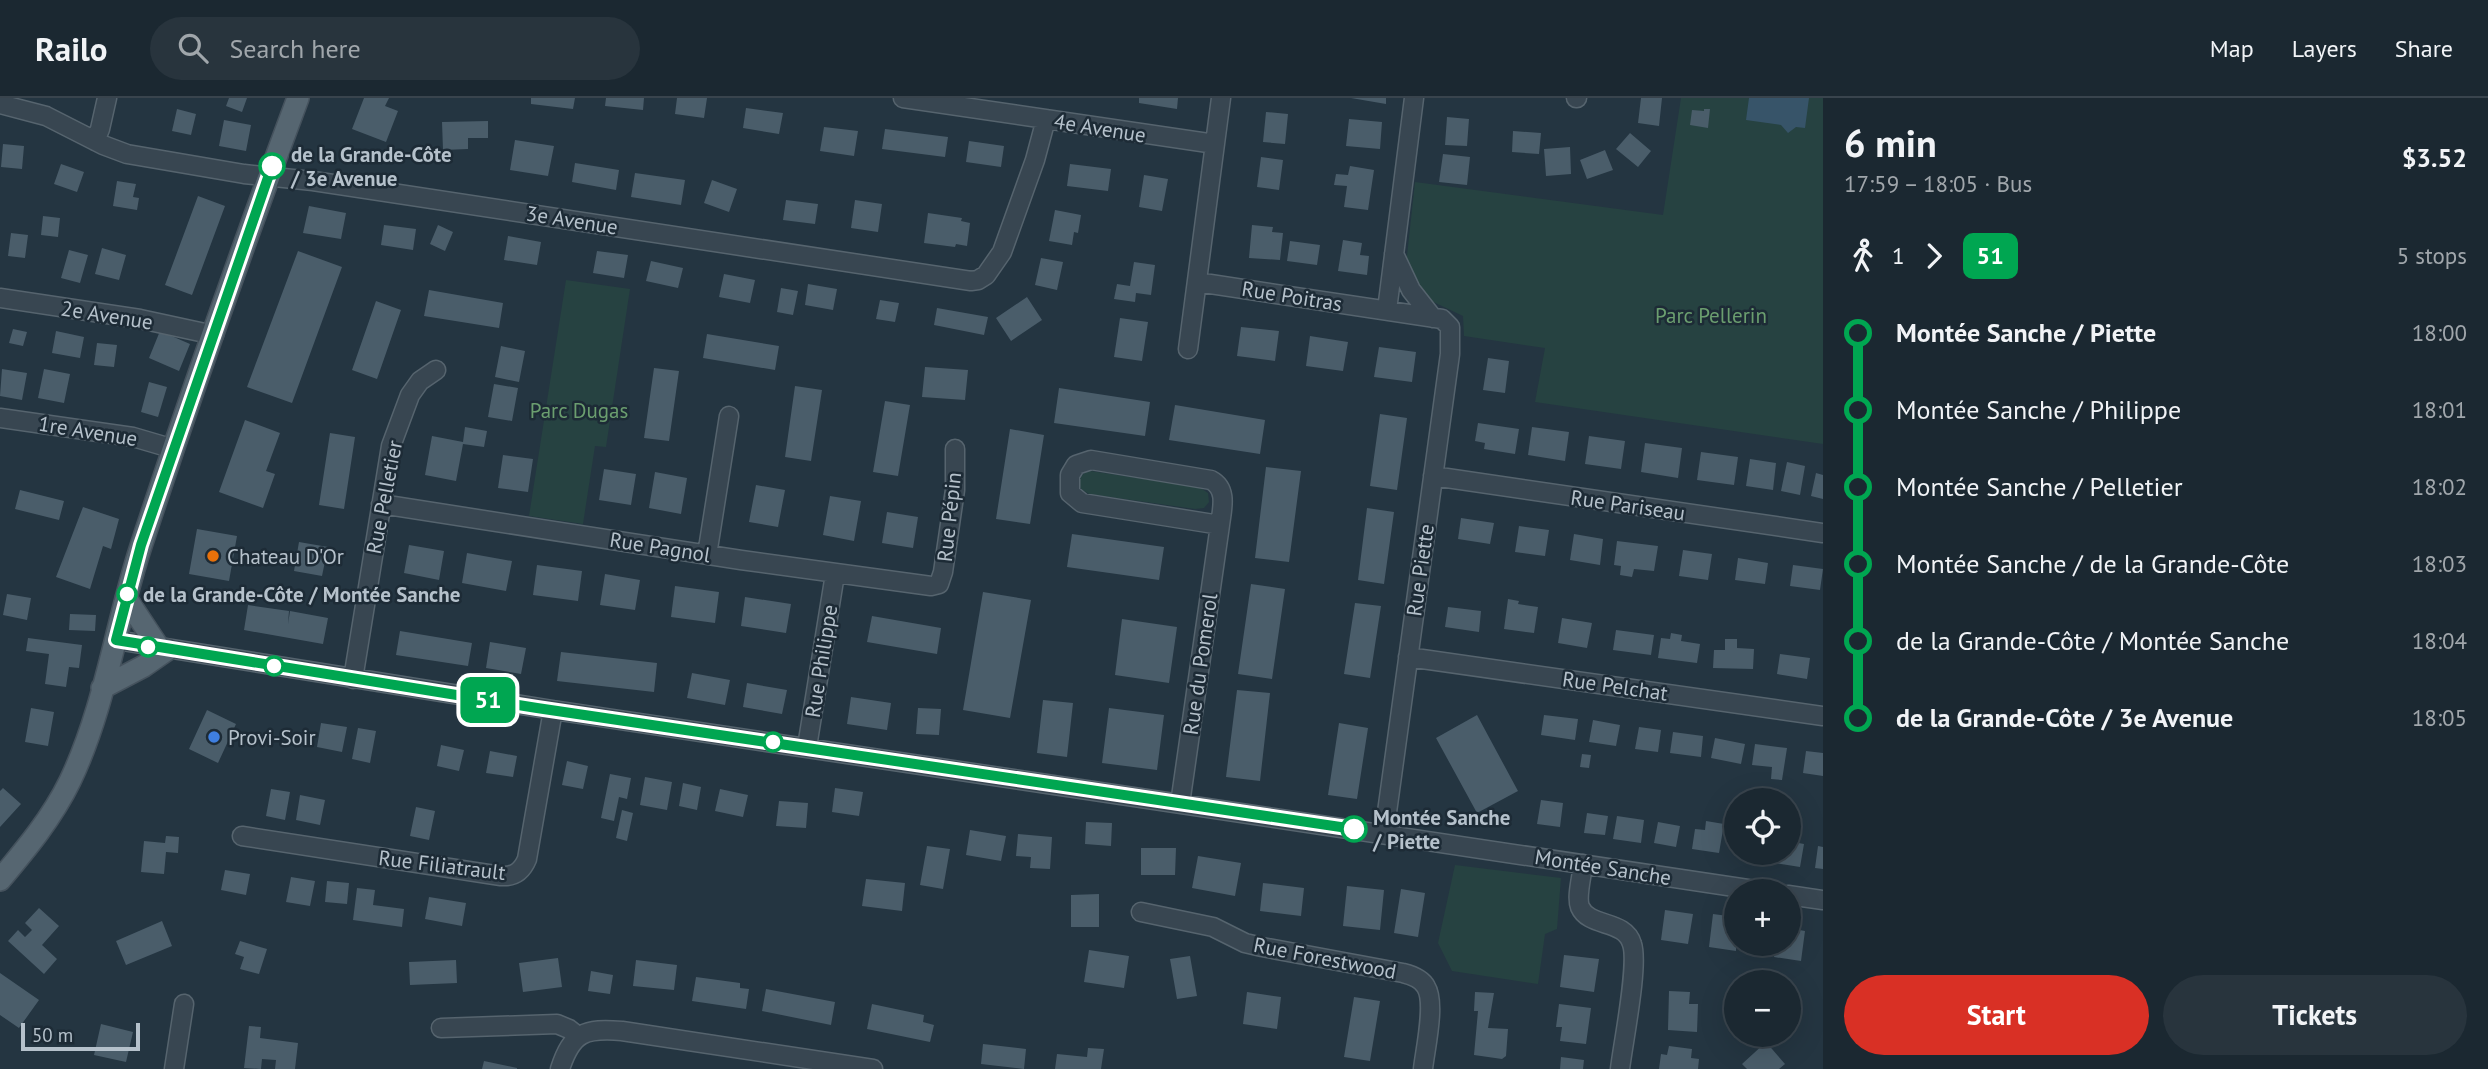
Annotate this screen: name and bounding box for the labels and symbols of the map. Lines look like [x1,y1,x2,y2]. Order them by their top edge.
street label: 4e Avenue [1052,107,1148,149]
place label: de la Grande-Côte / 3e Avenue [290,141,452,192]
marker: de la Grande-Côte / 3e Avenue [259,153,285,179]
street label: 3e Avenue [524,199,620,241]
street label: Rue Poitras [1240,275,1344,317]
street label: 2e Avenue [59,294,155,336]
park label: Parc Pellerin [1655,302,1767,329]
park label: Parc Dugas [530,397,628,424]
street label: 1re Avenue [37,410,139,452]
street label: Rue Pelletier [360,438,408,556]
street label: Rue Pépin [931,471,967,563]
street label: Rue Pariseau [1569,484,1687,526]
street label: Rue Piette [1400,522,1440,618]
street label: Rue Pagnol [608,526,712,568]
place label: Chateau D'Or [227,543,344,570]
marker: Chateau D'Or [205,548,221,564]
place label: de la Grande-Côte / Montée Sanche [143,581,460,608]
marker: de la Grande-Côte / Montée Sanche [117,584,137,604]
street label: Rue du Pomerol [1177,592,1223,736]
street label: Rue Philippe [799,603,843,719]
unlabelled marker [138,637,158,657]
unlabelled marker [264,656,284,676]
street label: Rue Pelchat [1561,665,1669,707]
line badge: 51 [456,677,520,723]
place label: Provi-Soir [228,724,316,751]
marker: Provi-Soir [206,729,222,745]
unlabelled marker [763,732,783,752]
place label: Montée Sanche / Piette [1372,804,1511,855]
marker: Montée Sanche / Piette [1341,816,1367,842]
street label: Montée Sanche [1533,843,1673,891]
street label: Rue Filiatrault [377,844,507,886]
street label: Rue Forestwood [1251,931,1399,985]
scale bar [21,1020,140,1052]

